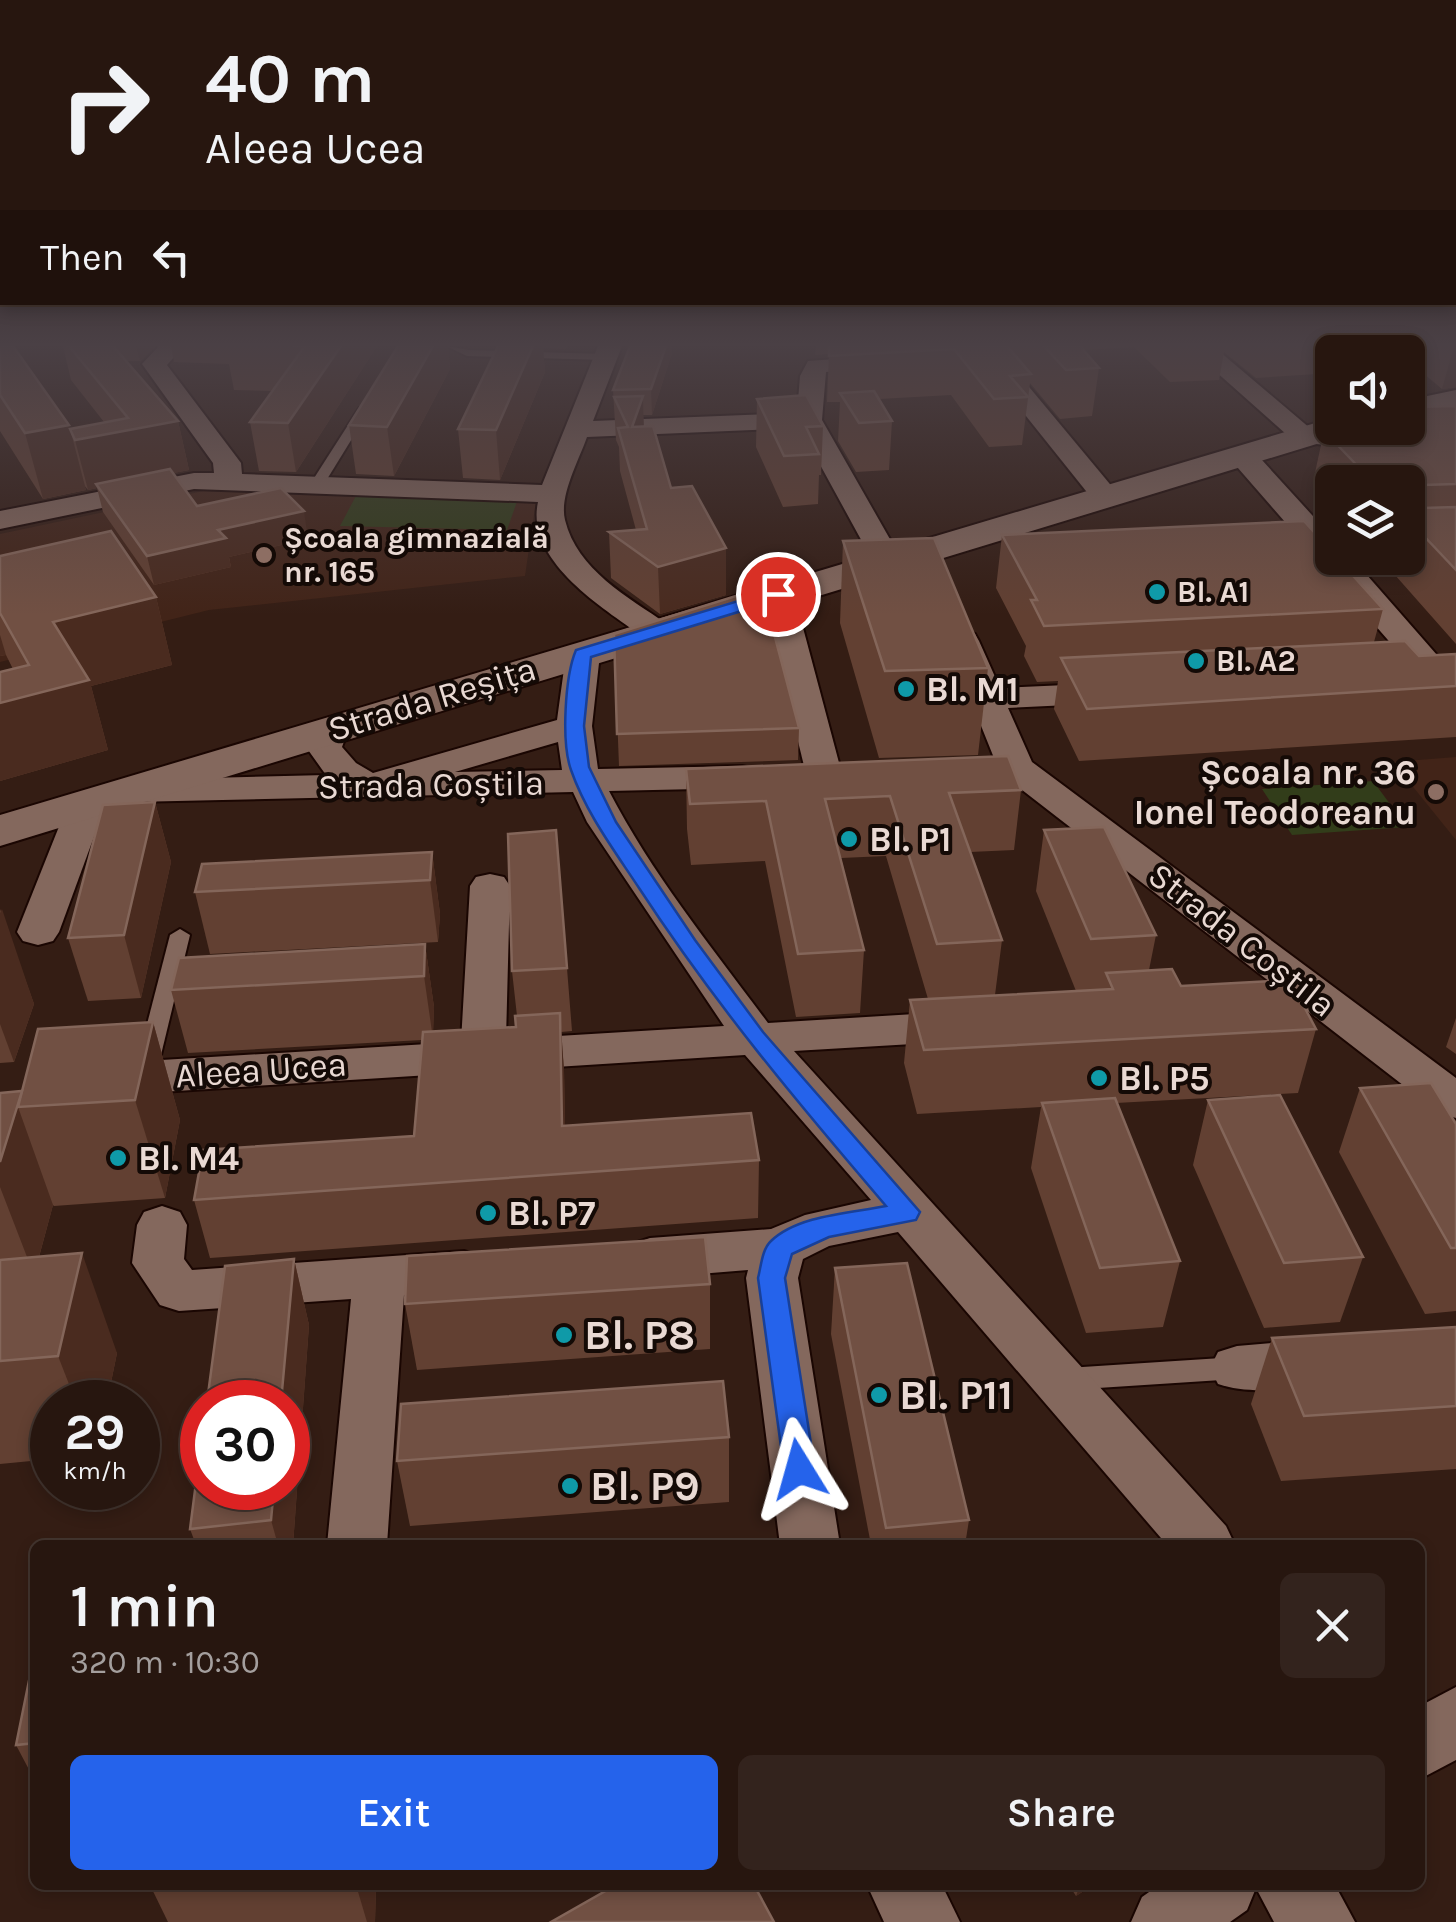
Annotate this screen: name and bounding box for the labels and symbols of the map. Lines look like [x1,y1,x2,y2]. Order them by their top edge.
place label: Școala gimnazială nr. 165 [284,520,549,590]
marker: Școala gimnazială nr. 165 [253,544,275,566]
pin [736,552,821,637]
place label: Bl. A1 [1177,574,1249,610]
marker: Bl. A1 [1146,581,1168,603]
place label: Bl. A2 [1216,643,1296,679]
street label: Strada Reșița [323,648,541,750]
marker: Bl. A2 [1185,650,1207,672]
place label: Bl. M1 [926,669,1019,710]
marker: Bl. M1 [895,678,917,700]
place label: Școala nr. 36 Ionel Teodoreanu [1134,752,1416,833]
street label: Strada Coștila [318,763,544,807]
marker: Școala nr. 36 Ionel Teodoreanu [1425,781,1447,803]
place label: Bl. P1 [869,819,952,860]
marker: Bl. P1 [838,828,860,850]
street label: Strada Coștila [1140,854,1344,1026]
street label: Aleea Ucea [174,1044,348,1096]
place label: Bl. P5 [1119,1058,1209,1099]
marker: Bl. P5 [1088,1067,1110,1089]
place label: Bl. M4 [138,1138,239,1179]
marker: Bl. M4 [107,1147,129,1169]
place label: Bl. P7 [508,1193,595,1234]
marker: Bl. P7 [477,1202,499,1224]
place label: Bl. P8 [584,1310,695,1360]
marker: Bl. P8 [553,1324,575,1346]
place label: Bl. P11 [899,1370,1013,1420]
speed limit sign: 30 [180,1380,310,1510]
marker: Bl. P11 [868,1384,890,1406]
position arrow [747,1417,851,1521]
place label: Bl. P9 [590,1461,700,1511]
marker: Bl. P9 [559,1475,581,1497]

